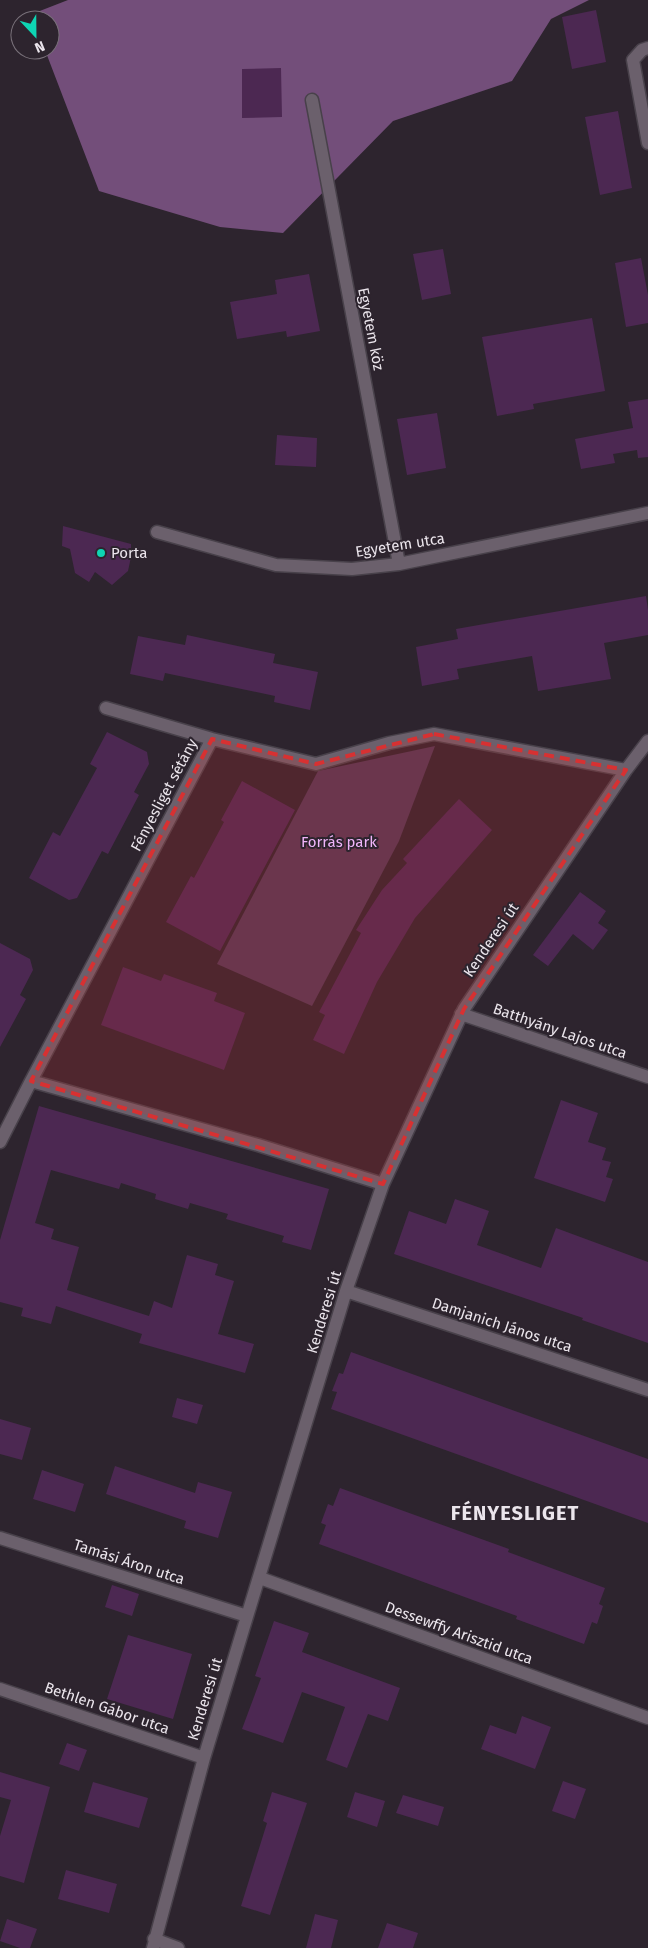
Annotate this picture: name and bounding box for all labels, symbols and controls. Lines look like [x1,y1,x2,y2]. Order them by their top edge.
north arrow [10,10,60,60]
text: N [32,37,47,56]
street label: Egyetem köz [354,286,388,372]
street label: Egyetem utca [354,529,446,561]
place label: Porta [111,544,147,562]
marker: Porta [95,547,107,559]
street label: Fényesliget sétány [127,735,201,854]
park label: Forrás park [301,833,377,851]
street label: Kenderesi út [460,899,523,981]
street label: Batthyány Lajos utca [491,1000,629,1062]
street label: Kenderesi út [303,1268,345,1356]
street label: Damjanich János utca [430,1294,574,1356]
district label: FÉNYESLIGET [451,1500,579,1525]
street label: Tamási Áron utca [71,1536,187,1588]
street label: Dessewffy Arisztid utca [383,1598,535,1668]
street label: Kenderesi út [184,1655,226,1743]
street label: Bethlen Gábor utca [42,1678,172,1738]

